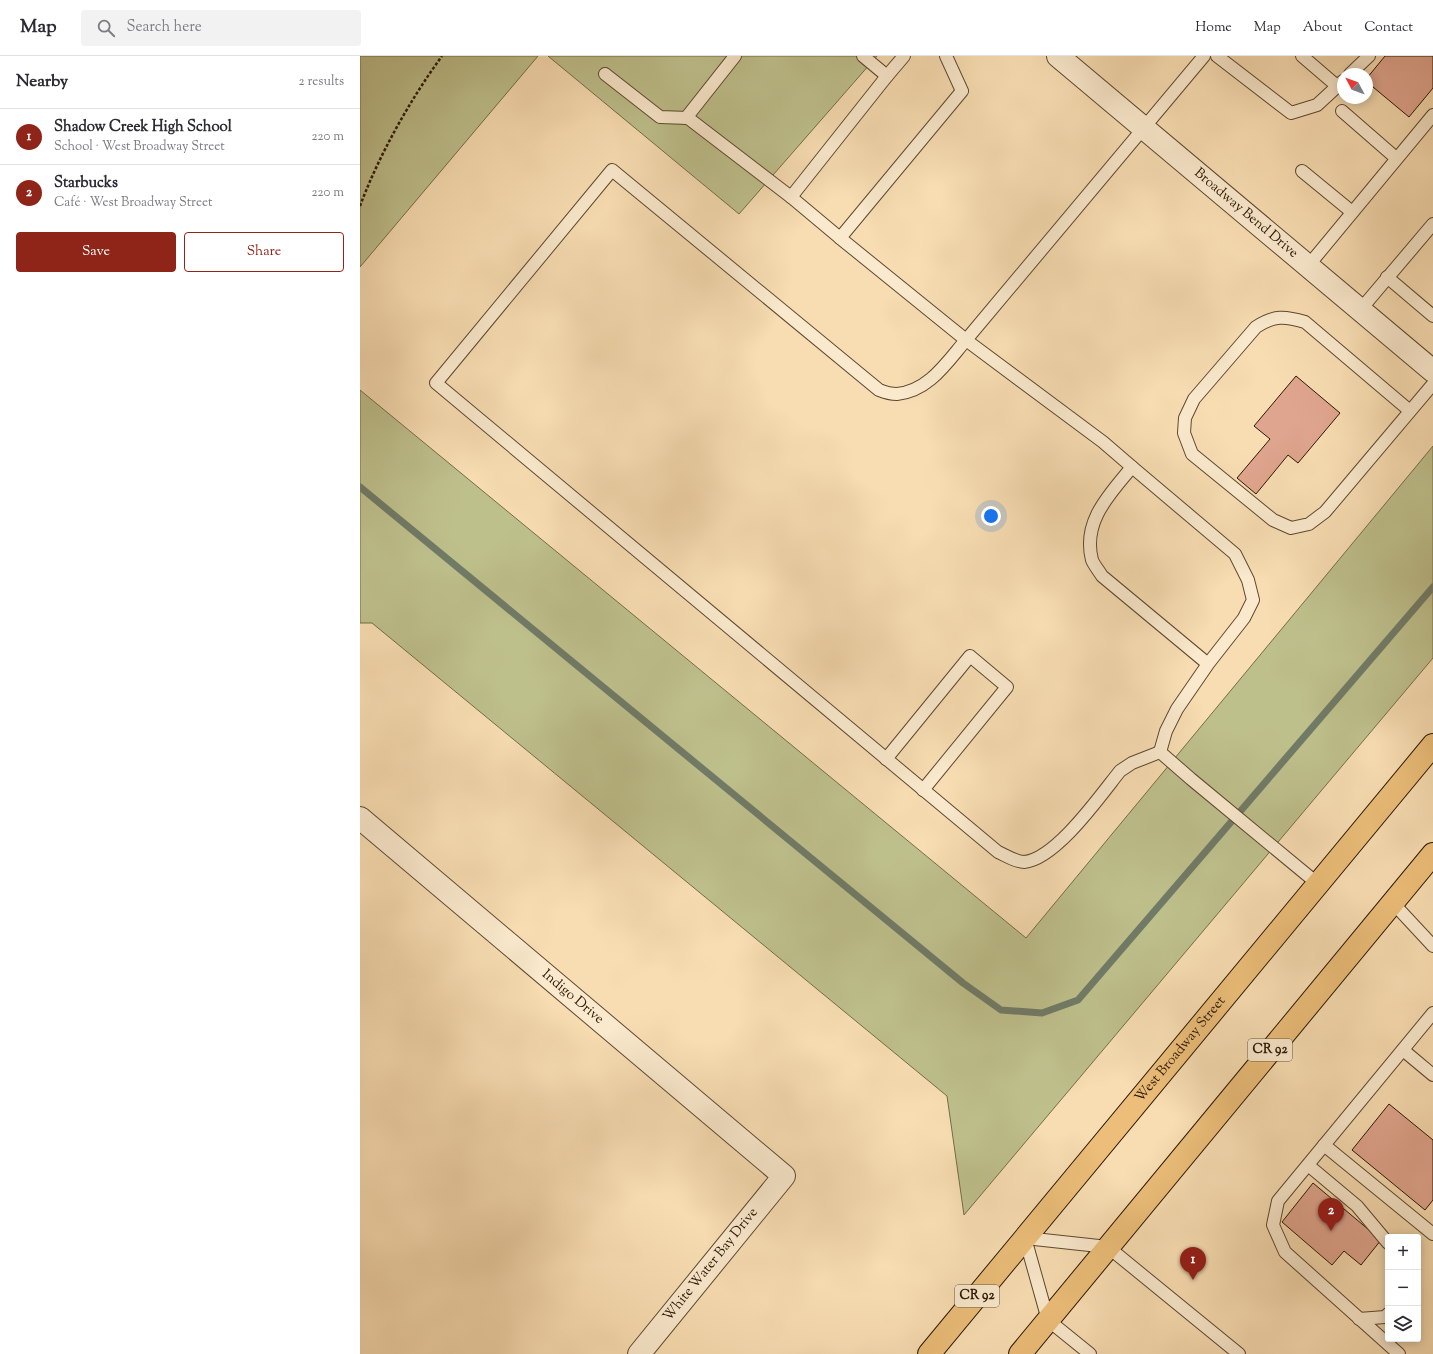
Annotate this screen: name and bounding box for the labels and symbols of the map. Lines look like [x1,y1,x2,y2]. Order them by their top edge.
north arrow [1337,68,1373,104]
street label: Broadway Bend Drive [1189,164,1302,263]
your location [981,506,1001,526]
street label: Indigo Drive [537,965,608,1029]
street label: West Broadway Street [1131,992,1231,1107]
road number: CR 92 [1248,1039,1292,1061]
pin: 2 [1318,1198,1344,1231]
street label: White Water Bay Drive [659,1204,763,1326]
pin: 1 [1180,1247,1206,1280]
road number: CR 92 [955,1285,999,1307]

